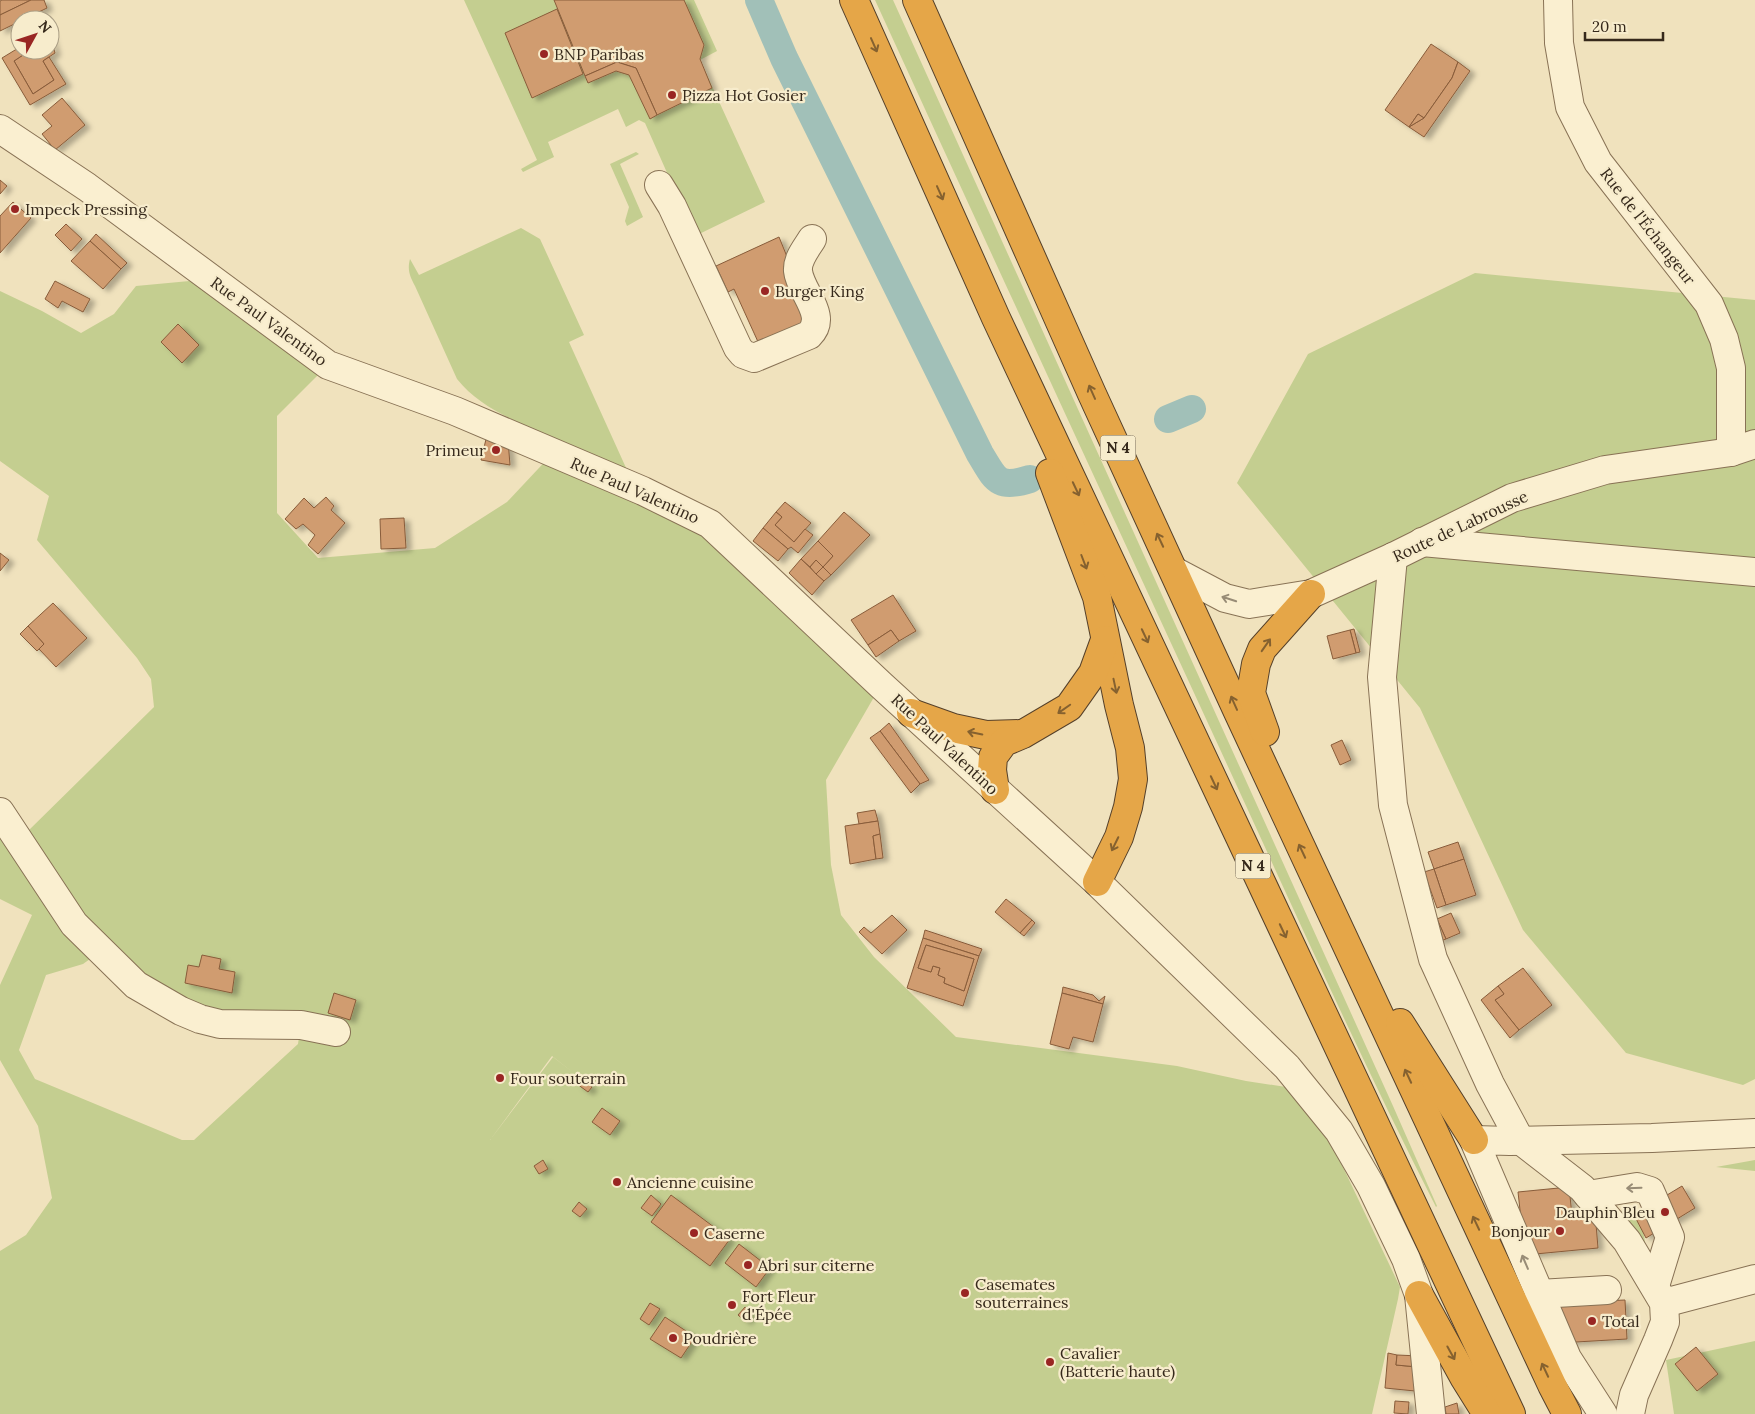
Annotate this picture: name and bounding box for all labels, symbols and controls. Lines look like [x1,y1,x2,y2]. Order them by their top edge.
north arrow [10,10,60,60]
scale bar [1585,10,1662,42]
text: N [35,17,55,37]
text: 20 m [1592,17,1627,36]
one-way arrow [870,37,880,52]
place label: BNP Paribas [554,44,644,64]
marker: BNP Paribas [538,48,550,60]
place label: Pizza Hot Gosier [682,85,806,105]
marker: Pizza Hot Gosier [666,89,678,101]
street label: Rue de l'Échangeur [1596,164,1700,288]
one-way arrow [936,185,946,200]
place label: Impeck Pressing [25,199,148,219]
marker: Impeck Pressing [9,203,21,215]
street label: Rue Paul Valentino [207,272,331,370]
place label: Burger King [775,281,865,301]
marker: Burger King [759,285,771,297]
one-way arrow [1086,385,1096,400]
road number: N 4 [1100,436,1136,460]
place label: Primeur [425,440,486,460]
marker: Primeur [490,444,502,456]
street label: Rue Paul Valentino [567,453,703,527]
one-way arrow [1072,481,1081,496]
street label: Route de Labrousse [1389,486,1531,566]
one-way arrow [1154,533,1164,548]
one-way arrow [1080,553,1089,569]
one-way arrow [1221,593,1237,603]
one-way arrow [1141,628,1150,643]
one-way arrow [1261,638,1271,652]
one-way arrow [1111,678,1120,694]
street label: Rue Paul Valentino [887,689,1003,799]
one-way arrow [1229,696,1239,711]
one-way arrow [1057,704,1071,714]
one-way arrow [967,728,983,737]
one-way arrow [1209,776,1219,791]
one-way arrow [1110,836,1119,851]
one-way arrow [1297,844,1307,859]
road number: N 4 [1236,854,1270,878]
one-way arrow [1278,923,1288,938]
place label: Four souterrain [510,1068,626,1088]
one-way arrow [1402,1069,1412,1084]
marker: Four souterrain [494,1072,506,1084]
place label: Ancienne cuisine [626,1172,754,1192]
marker: Ancienne cuisine [611,1176,623,1188]
one-way arrow [1626,1183,1642,1193]
place label: Dauphin Bleu [1556,1202,1655,1222]
marker: Dauphin Bleu [1659,1206,1671,1218]
one-way arrow [1471,1216,1481,1231]
place label: Bonjour [1491,1221,1550,1241]
place label: Caserne [704,1223,765,1243]
marker: Bonjour [1554,1225,1566,1237]
marker: Caserne [688,1227,700,1239]
place label: Abri sur citerne [757,1255,875,1275]
one-way arrow [1520,1255,1530,1270]
marker: Abri sur citerne [742,1259,754,1271]
place label: Casemates souterraines [975,1274,1068,1312]
place label: Fort Fleur d'Épée [742,1286,816,1324]
marker: Casemates souterraines [959,1287,971,1299]
marker: Fort Fleur d'Épée [726,1299,738,1311]
place label: Total [1602,1311,1640,1331]
marker: Total [1586,1315,1598,1327]
place label: Poudrière [683,1328,757,1348]
marker: Poudrière [667,1332,679,1344]
place label: Cavalier (Batterie haute) [1060,1343,1175,1382]
one-way arrow [1446,1346,1456,1360]
marker: Cavalier (Batterie haute) [1044,1356,1056,1368]
one-way arrow [1540,1363,1550,1378]

